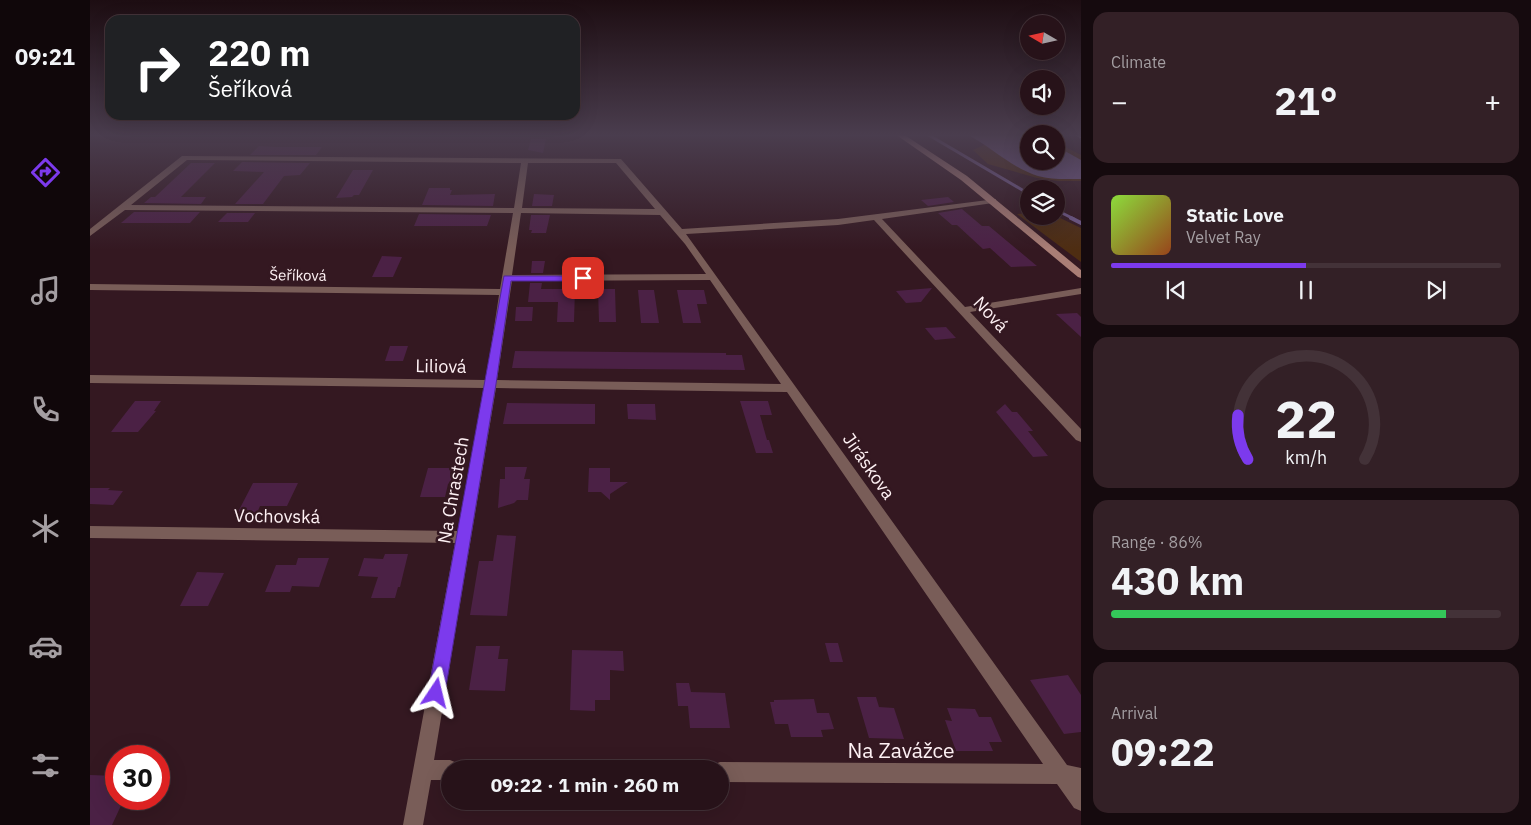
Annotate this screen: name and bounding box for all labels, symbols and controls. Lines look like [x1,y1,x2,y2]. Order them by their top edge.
north arrow [1020,15,1065,60]
map controls [1020,15,1065,225]
text: 220 m [208,30,311,76]
icon: right [125,35,190,100]
text: 09:21 [15,42,75,71]
text: Climate [1111,52,1166,72]
button: sound [1020,70,1065,115]
text: Šeříková [208,74,292,103]
text: 21° [1274,76,1338,125]
text: − [1111,83,1128,120]
text: + [1484,83,1501,120]
button: search [1020,125,1065,170]
icon: directions [28,155,63,190]
button: layers [1020,180,1065,225]
text: Static Love [1186,203,1284,227]
text: Velvet Ray [1186,227,1261,247]
pin [562,257,604,299]
icon: arrive [569,264,597,292]
street label: Šeříková [269,265,327,285]
icon: music [28,273,63,308]
icon: previous [1162,276,1190,304]
icon: pause [1292,276,1320,304]
icon: next [1422,276,1450,304]
street label: Nová [969,291,1014,337]
street label: Liliová [415,354,467,378]
text: 22 [1275,385,1337,452]
icon: phone [28,392,63,427]
street label: Jiráskova [838,428,900,504]
street label: Na Chrastech [432,435,474,545]
text: km/h [1285,446,1327,469]
street label: Vochovská [234,504,321,528]
icon: climate [28,511,63,546]
text: Range · 86% [1111,532,1203,552]
text: 430 km [1111,556,1244,605]
icon: car [28,629,63,664]
position arrow [409,666,461,718]
text: Arrival [1111,703,1158,723]
text: 09:22 [1111,727,1215,776]
street label: Na Zavážce [847,736,955,764]
speed limit sign: 30 [105,745,170,810]
icon: filters [28,748,63,783]
text: 09:22 · 1 min · 260 m [491,773,679,797]

